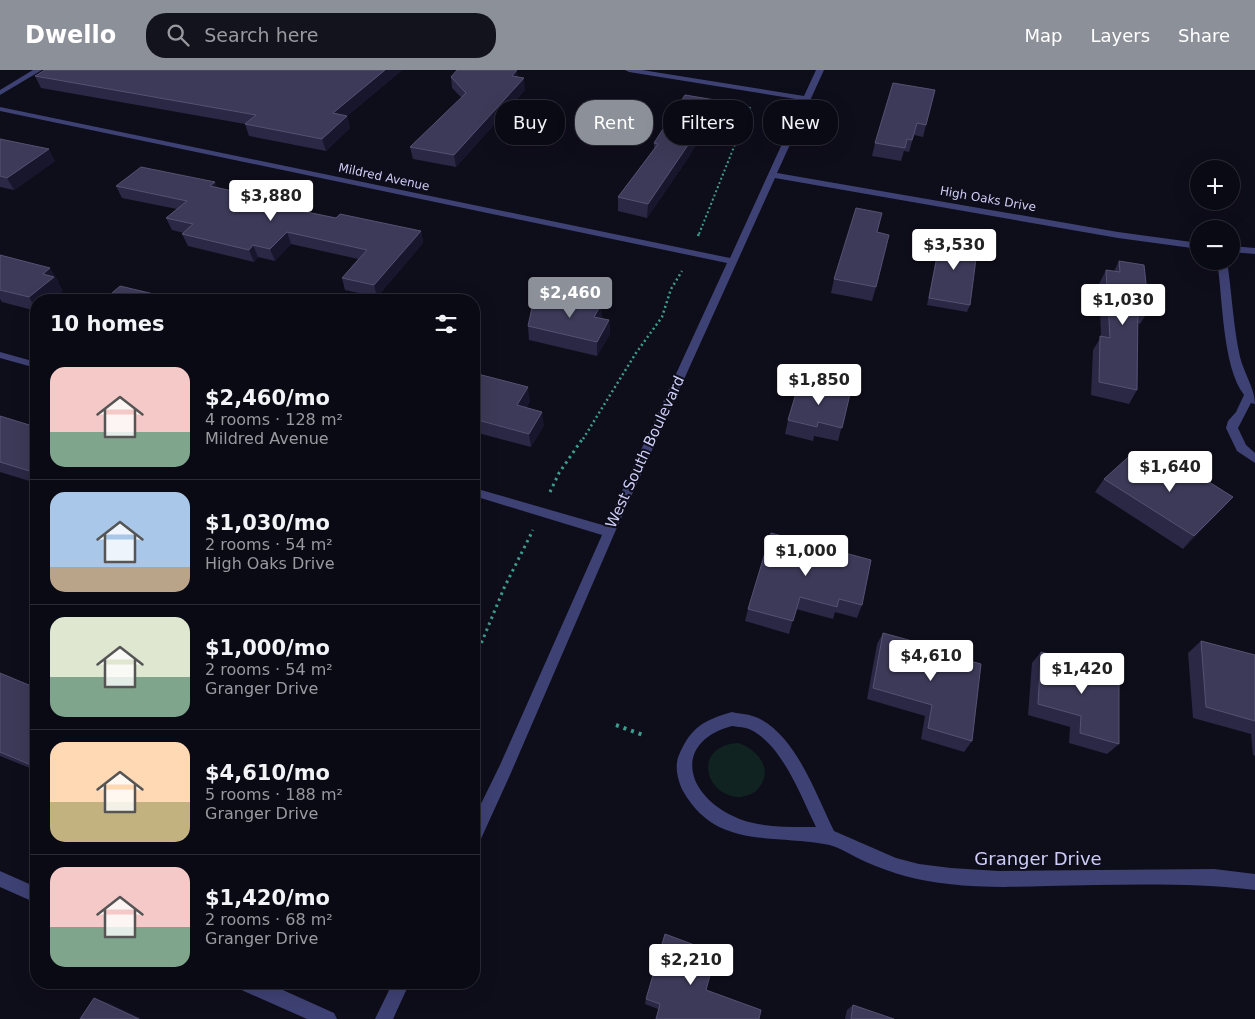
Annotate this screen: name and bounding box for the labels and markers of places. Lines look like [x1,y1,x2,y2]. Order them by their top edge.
pin: $3,880 [230,180,312,222]
pin: $3,530 [913,228,995,271]
pin: $2,460 [529,276,611,319]
pin: $1,030 [1082,284,1164,326]
pin: $1,850 [778,364,860,406]
pin: $1,640 [1129,450,1211,493]
pin: $1,000 [765,534,847,577]
pin: $4,610 [890,640,972,682]
pin: $1,420 [1041,652,1123,695]
pin: $2,210 [650,944,732,986]

